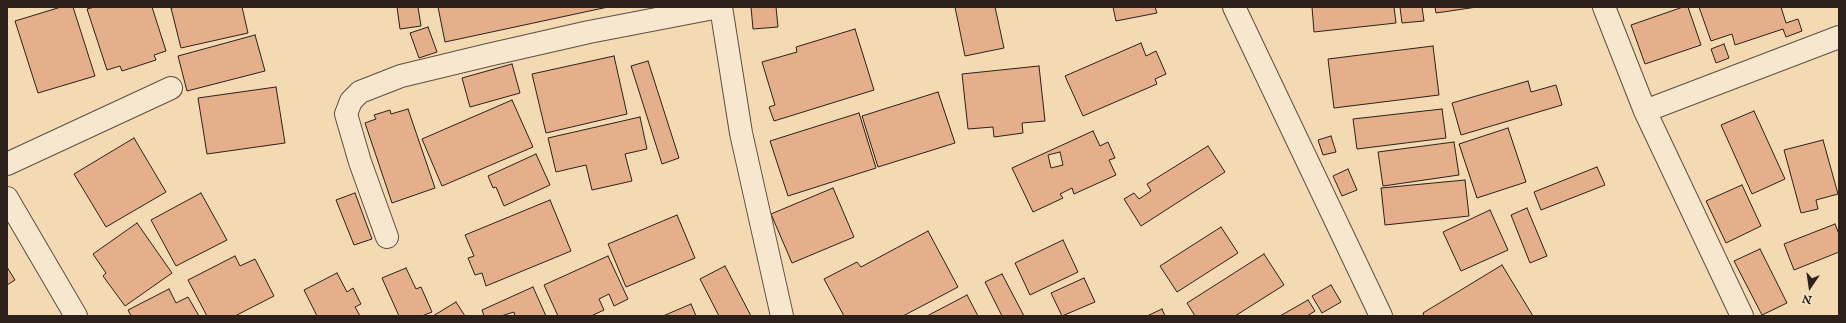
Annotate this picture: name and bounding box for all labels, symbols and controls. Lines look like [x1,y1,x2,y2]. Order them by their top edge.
north arrow [1790,267,1830,307]
text: N [1801,291,1814,307]

